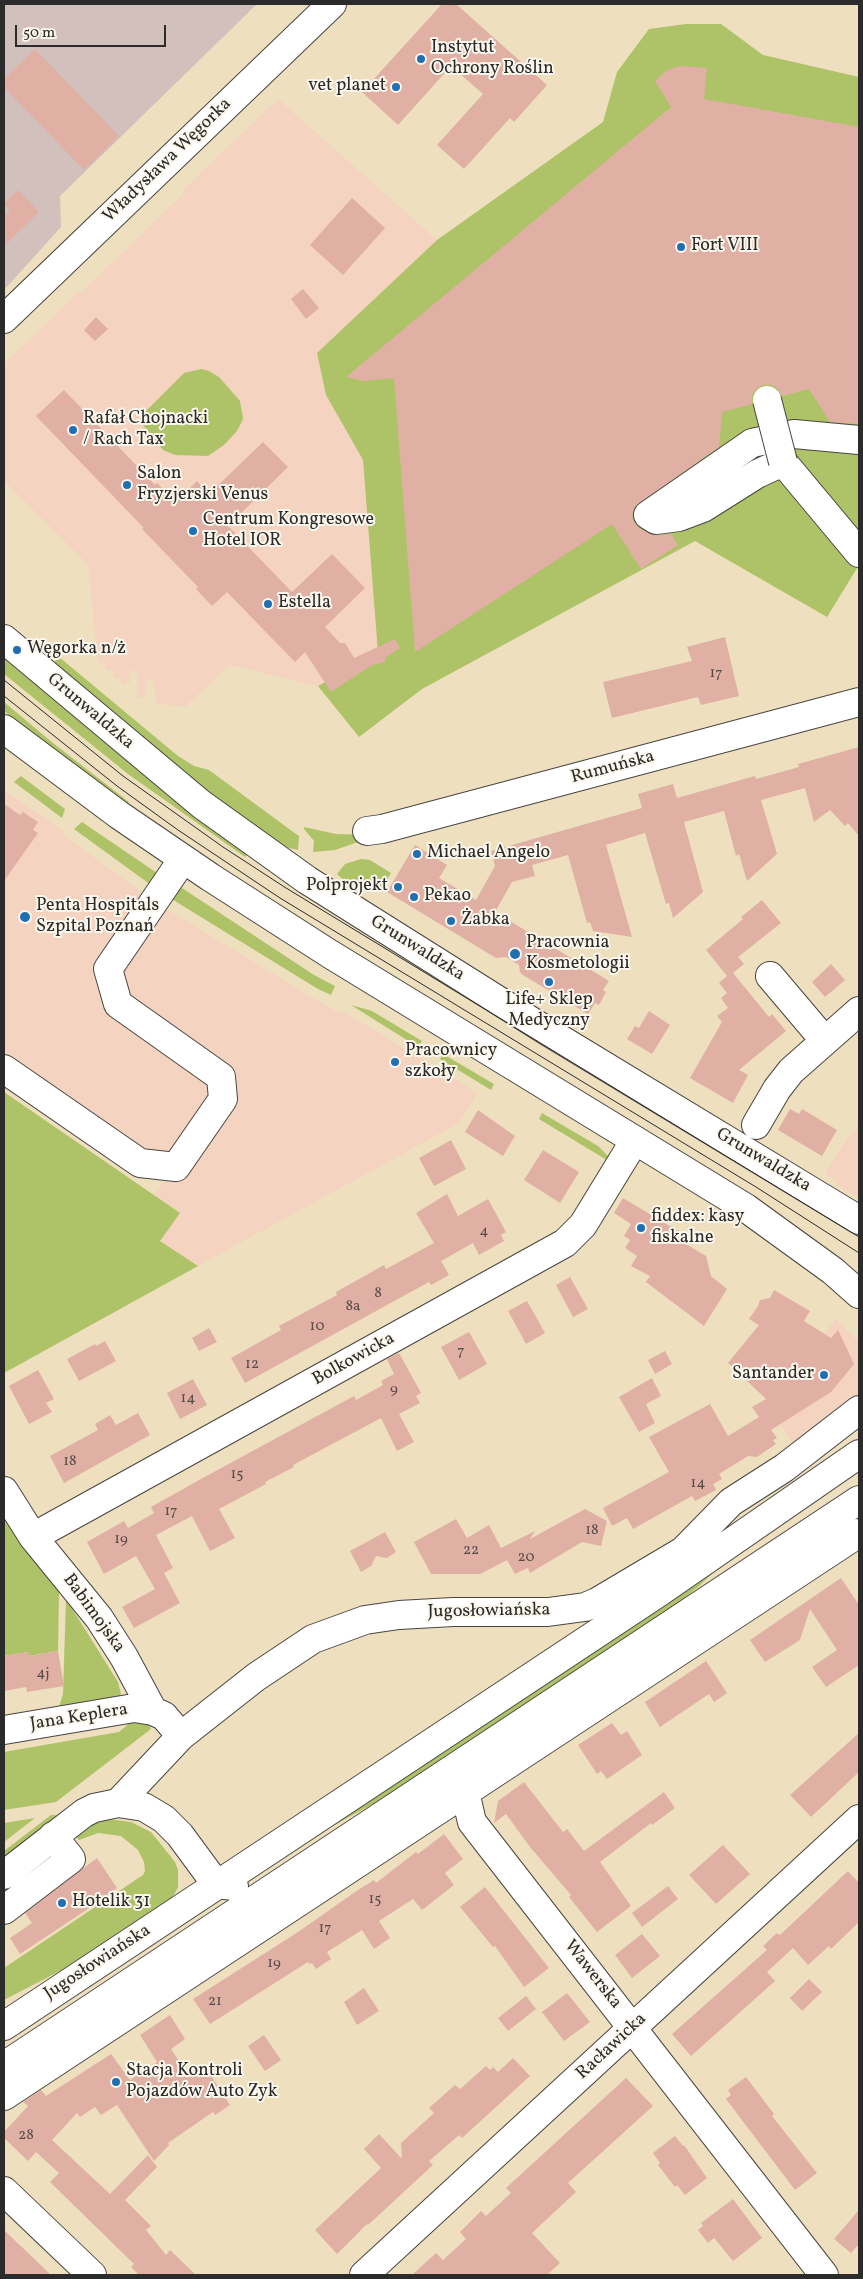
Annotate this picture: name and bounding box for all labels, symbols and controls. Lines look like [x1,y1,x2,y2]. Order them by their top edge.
scale bar [18,15,169,47]
text: 50 m [23,23,55,44]
place label: Instytut Ochrony Roślin [431,38,554,80]
marker: Instytut Ochrony Roślin [415,53,427,65]
place label: vet planet [308,76,386,98]
marker: vet planet [390,81,402,93]
street label: Władysława Węgorka [99,94,237,228]
place label: Fort VIII [691,236,759,258]
marker: Fort VIII [675,241,687,253]
place label: Rafał Chojnacki / Rach Tax [83,409,208,452]
marker: Rafał Chojnacki / Rach Tax [67,424,79,436]
place label: Salon Fryzjerski Venus [137,464,268,506]
marker: Salon Fryzjerski Venus [121,479,133,491]
place label: Centrum Kongresowe Hotel IOR [203,510,374,552]
marker: Centrum Kongresowe Hotel IOR [187,525,199,537]
place label: Estella [278,593,331,615]
marker: Estella [262,598,274,610]
place label: Węgorka n/ż [27,639,126,661]
marker: Węgorka n/ż [11,644,23,656]
house number: 17 [709,665,723,683]
street label: Grunwaldzka [42,669,138,755]
street label: Rumuńska [569,746,657,790]
place label: Michael Angelo [427,843,550,865]
marker: Michael Angelo [411,848,423,860]
place label: Polprojekt [306,876,388,898]
marker: Polprojekt [392,881,404,893]
place label: Pekao [424,886,471,908]
marker: Pekao [408,891,420,903]
place label: Penta Hospitals Szpital Poznań [36,896,159,939]
marker: Penta Hospitals Szpital Poznań [18,910,32,924]
place label: Żabka [461,910,510,932]
street label: Grunwaldzka [366,911,468,987]
marker: Żabka [445,915,457,927]
place label: Pracownia Kosmetologii [526,933,630,976]
marker: Pracownia Kosmetologii [508,947,522,961]
marker: Life+ Sklep Medyczny [543,976,555,988]
place label: Life+ Sklep Medyczny [505,990,593,1032]
place label: Pracownicy szkoły [405,1041,497,1084]
marker: Pracownicy szkoły [389,1056,401,1068]
street label: Grunwaldzka [712,1124,814,1198]
place label: fiddex: kasy fiskalne [651,1207,744,1250]
marker: fiddex: kasy fiskalne [635,1222,647,1234]
house number: 4 [480,1223,488,1241]
house number: 8 [374,1285,382,1303]
house number: 8a [345,1298,361,1316]
house number: 10 [310,1318,324,1336]
street label: Bolkowicka [309,1329,399,1391]
house number: 7 [457,1343,465,1361]
house number: 12 [245,1356,259,1374]
place label: Santander [732,1364,814,1386]
marker: Santander [818,1369,830,1381]
house number: 9 [390,1381,398,1399]
house number: 14 [181,1390,195,1408]
house number: 18 [63,1453,77,1471]
house number: 15 [230,1466,244,1484]
house number: 14 [691,1475,705,1493]
house number: 17 [164,1503,178,1521]
house number: 18 [585,1522,599,1540]
house number: 19 [114,1531,128,1549]
house number: 22 [463,1542,479,1560]
house number: 20 [518,1549,534,1567]
street label: Babimojska [57,1570,129,1658]
street label: Jugosłowiańska [427,1600,551,1624]
house number: 4j [36,1665,50,1683]
street label: Jana Keplera [29,1700,129,1736]
house number: 15 [368,1891,382,1909]
place label: Hotelik 31 [72,1892,150,1914]
marker: Hotelik 31 [56,1897,68,1909]
street label: Jugosłowiańska [41,1920,155,2006]
house number: 17 [318,1920,332,1938]
street label: Wawerska [558,1936,626,2014]
house number: 19 [267,1955,281,1973]
house number: 21 [208,1993,222,2011]
street label: Racławicka [572,2009,652,2085]
place label: Stacja Kontroli Pojazdów Auto Zyk [126,2061,278,2104]
marker: Stacja Kontroli Pojazdów Auto Zyk [110,2076,122,2088]
house number: 28 [18,2127,34,2145]

